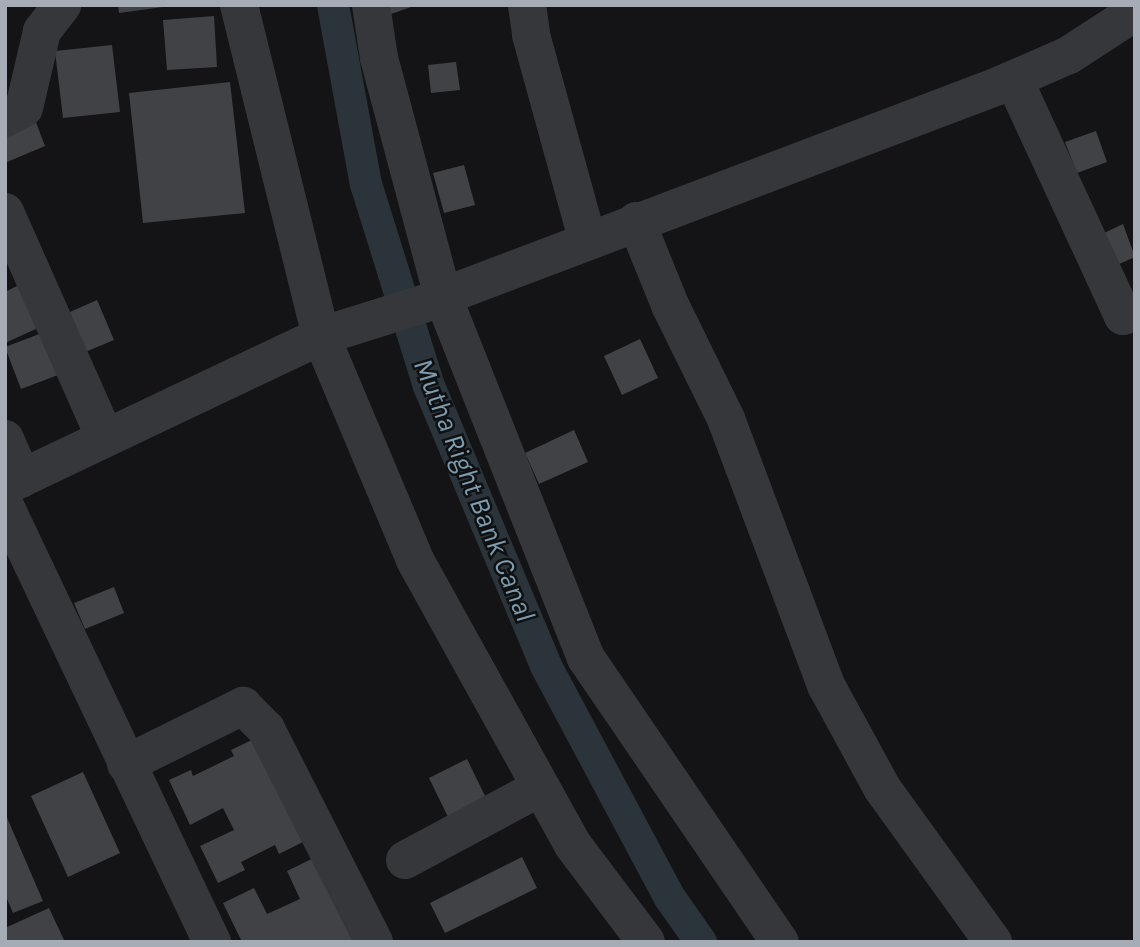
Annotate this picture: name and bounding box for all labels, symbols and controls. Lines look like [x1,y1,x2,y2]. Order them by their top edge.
water label: Mutha Right Bank Canal [406,354,542,626]

